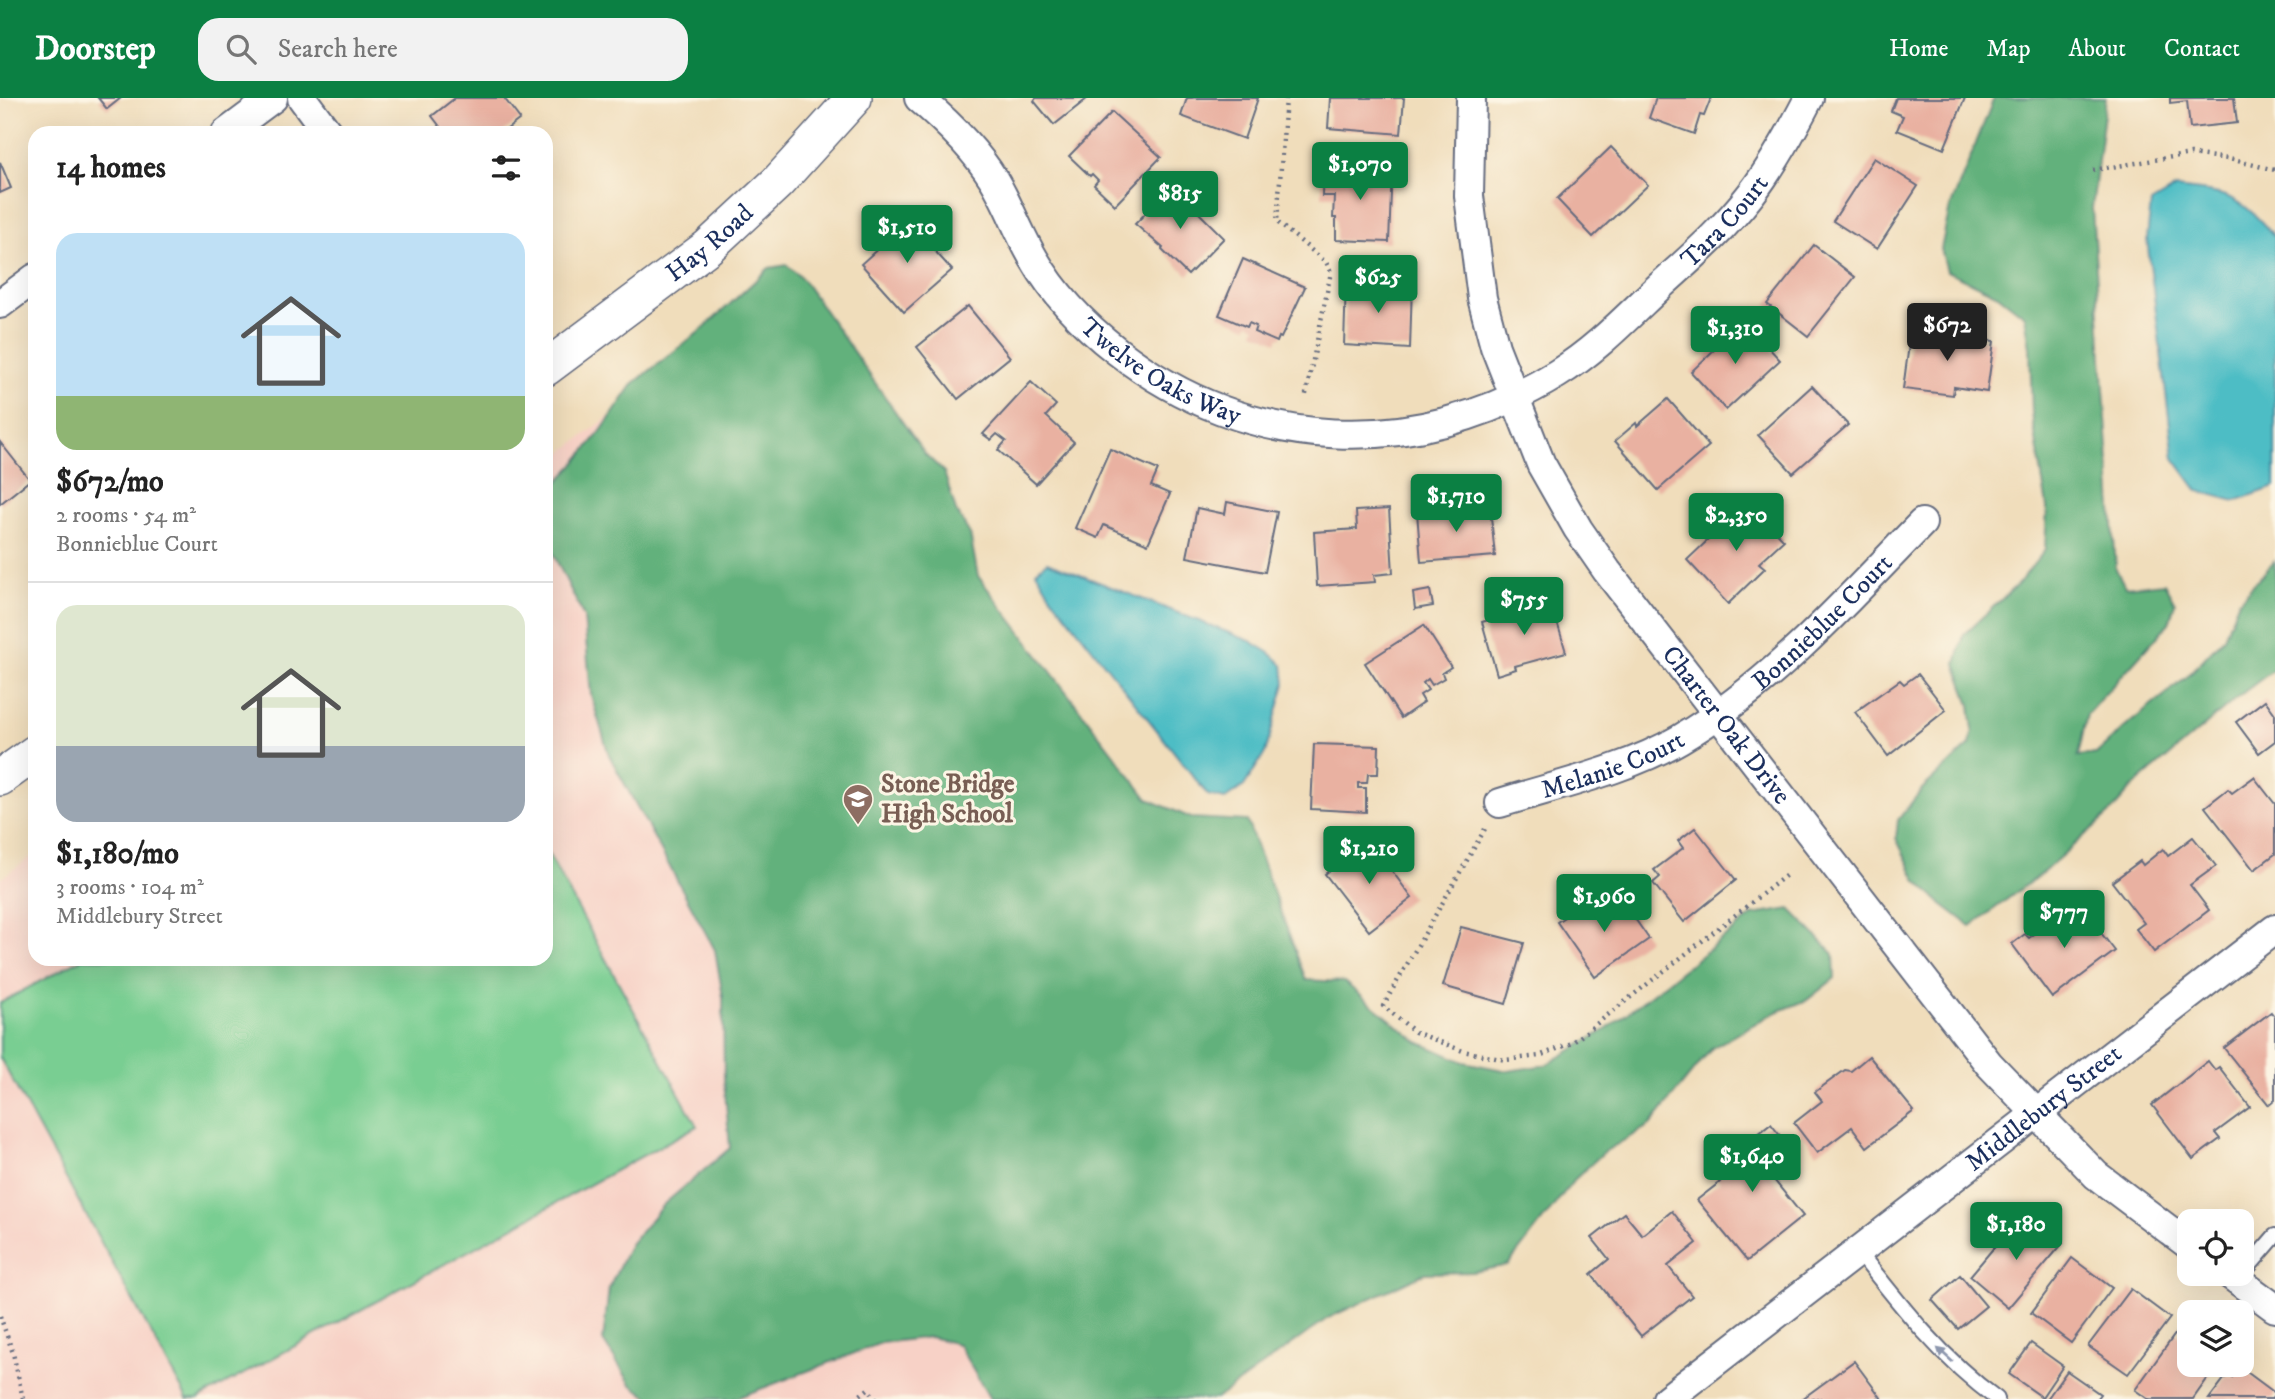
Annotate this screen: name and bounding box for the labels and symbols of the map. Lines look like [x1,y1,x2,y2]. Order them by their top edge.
pin: $1,070 [1303,142,1417,202]
street label: Tara Court [1674,169,1776,275]
pin: $815 [1139,172,1221,231]
street label: Hay Road [659,197,760,289]
pin: $1,510 [850,206,964,265]
pin: $625 [1337,256,1419,315]
pin: $672 [1906,303,1988,363]
pin: $1,310 [1678,306,1792,366]
street label: Twelve Oaks Way [1073,310,1246,432]
pin: $1,710 [1399,474,1513,534]
pin: $2,350 [1679,494,1793,553]
street label: Bonnieblue Court [1745,547,1900,698]
pin: $755 [1483,578,1565,637]
street label: Charter Oak Drive [1655,639,1798,811]
street label: Melanie Court [1537,723,1691,807]
place label: Stone Bridge High School [881,768,1015,831]
school or university icon: Stone Bridge High School [841,782,875,826]
pin: $1,210 [1312,826,1426,886]
pin: $1,960 [1547,874,1661,934]
pin: $777 [2023,890,2105,950]
street label: Middlebury Street [1959,1037,2128,1179]
pin: $1,640 [1695,1134,1809,1194]
pin: $1,180 [1959,1202,2073,1262]
one-way arrow [1937,1347,1954,1363]

